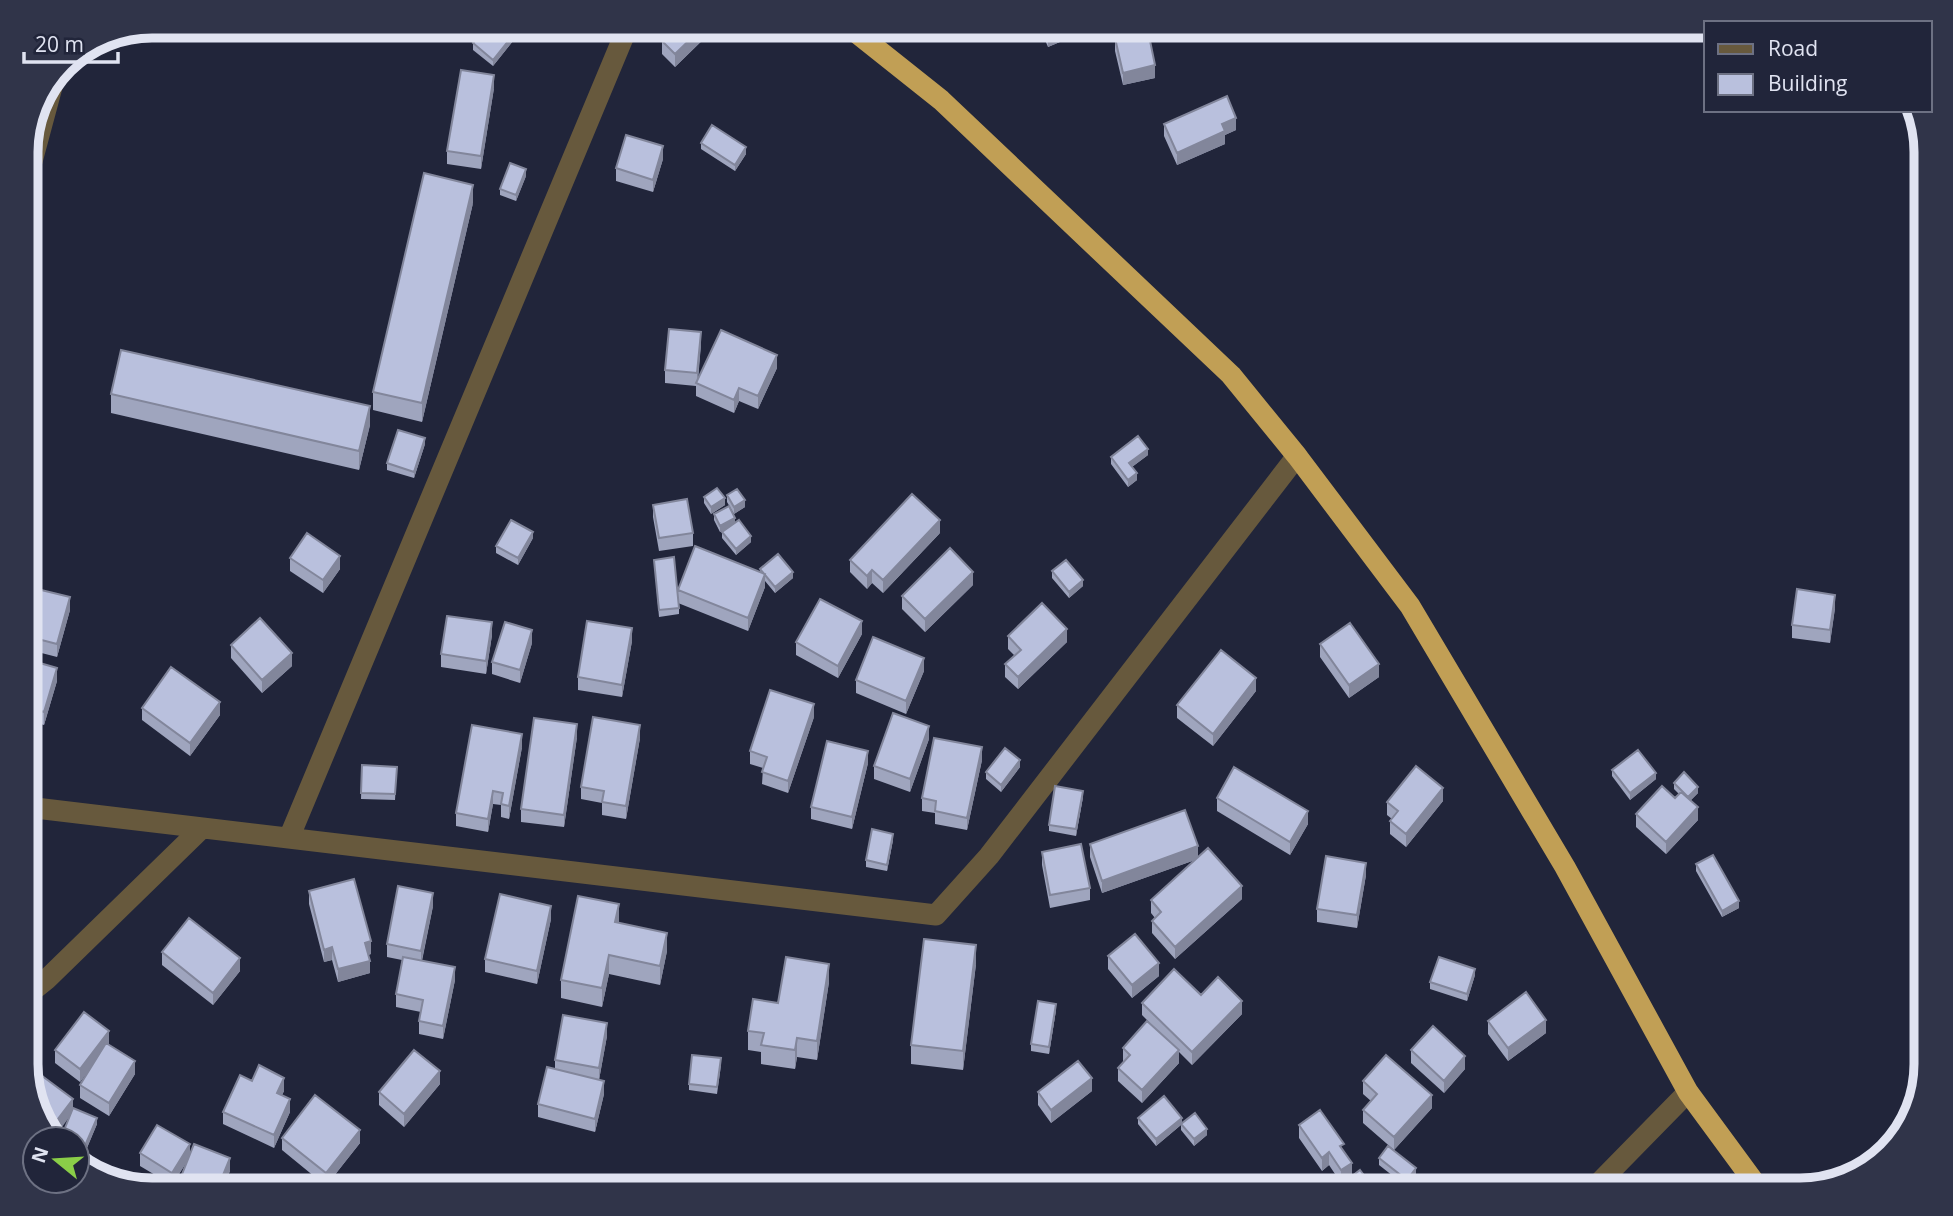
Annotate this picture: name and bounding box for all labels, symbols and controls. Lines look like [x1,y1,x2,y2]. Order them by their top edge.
scale bar [24,21,119,65]
legend [1704,21,1932,112]
text: 20 m [35,30,84,58]
text: Road [1768,34,1818,62]
text: Building [1768,69,1847,97]
north arrow [21,1125,91,1195]
text: N [25,1143,55,1166]

